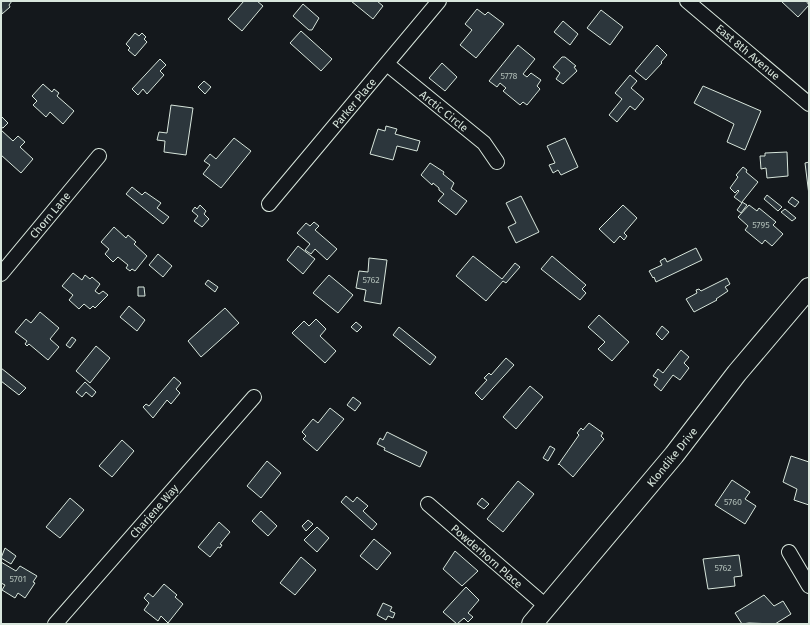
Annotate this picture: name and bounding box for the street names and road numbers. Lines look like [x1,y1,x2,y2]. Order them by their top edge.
street label: East 8th Avenue [713,22,782,83]
street label: Parker Place [330,76,379,131]
street label: Arctic Circle [417,88,470,135]
street label: Chorn Lane [27,190,73,241]
street label: Klondike Drive [645,425,700,490]
street label: Charjene Way [127,481,182,541]
street label: Powderhorn Place [448,522,525,591]

